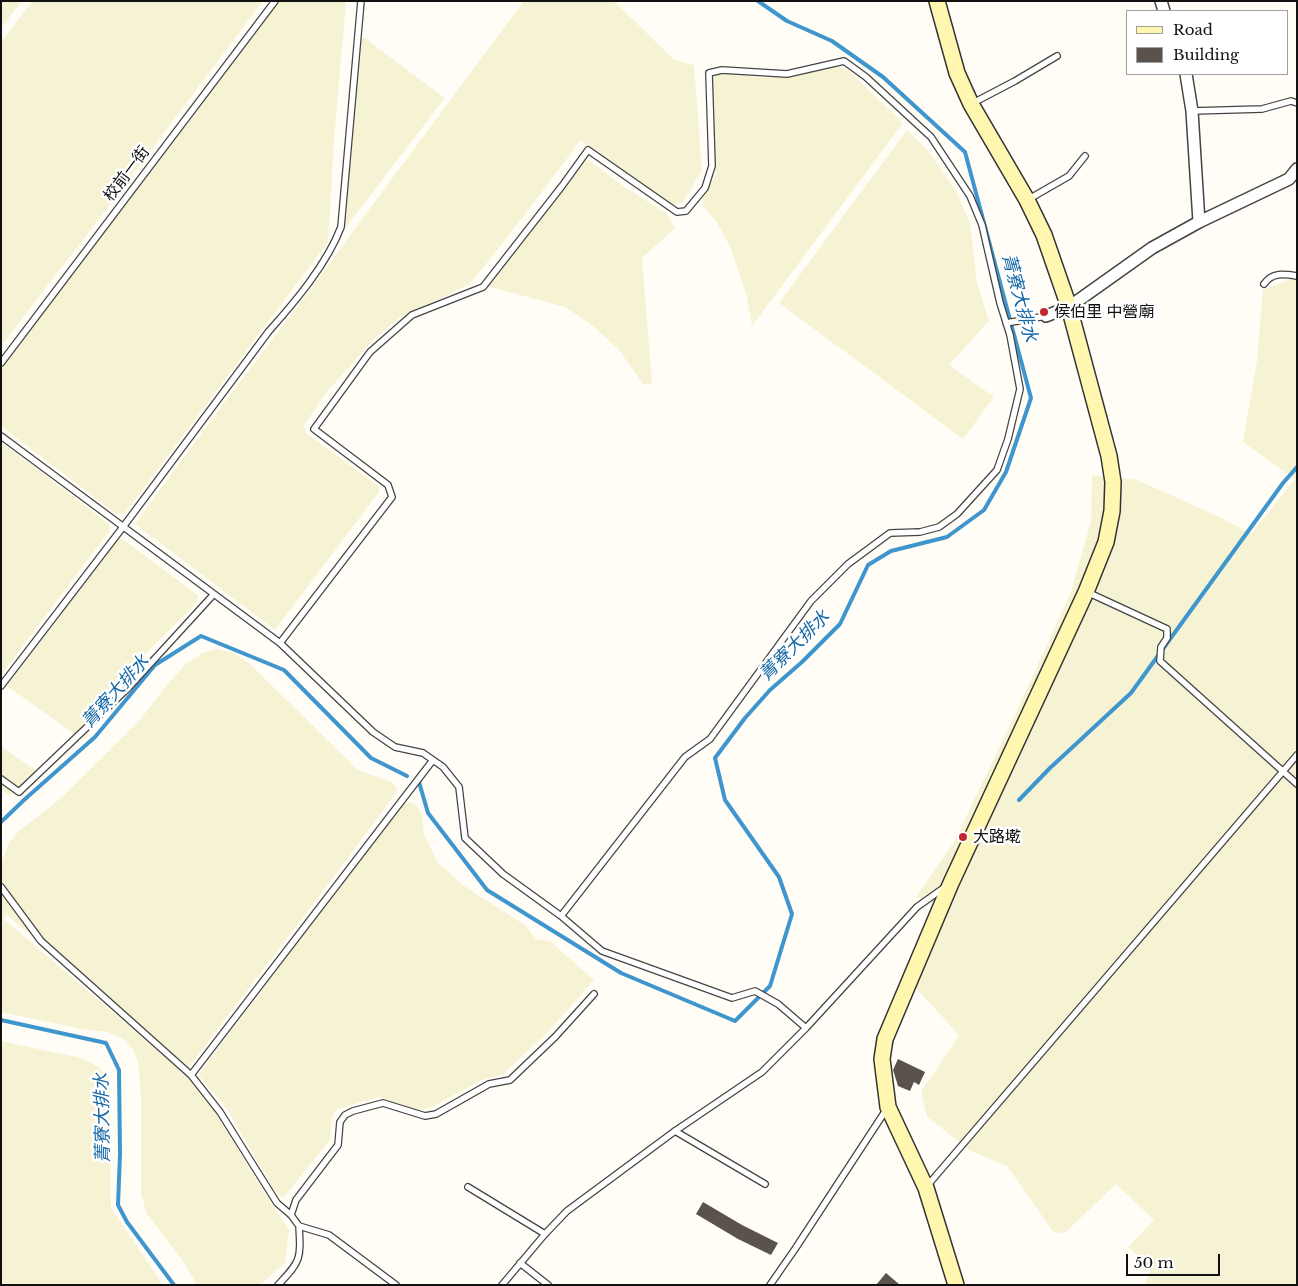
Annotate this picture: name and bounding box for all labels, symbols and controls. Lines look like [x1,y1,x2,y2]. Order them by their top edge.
legend [1126,10,1288,75]
text: Road [1173,20,1213,39]
text: Building [1173,45,1239,64]
street label: 校前一街 [100,143,154,205]
water label: 菁寮大排水 [997,252,1041,344]
place label: 侯伯里 中營廟 [1054,302,1155,322]
marker: 侯伯里 中營廟 [1038,306,1050,318]
water label: 菁寮大排水 [756,607,834,685]
water label: 菁寮大排水 [78,651,154,733]
place label: 大路墘 [973,827,1021,847]
marker: 大路墘 [957,831,969,843]
water label: 菁寮大排水 [91,1073,115,1163]
scale bar [1128,1244,1222,1276]
text: 50 m [1134,1253,1174,1272]

